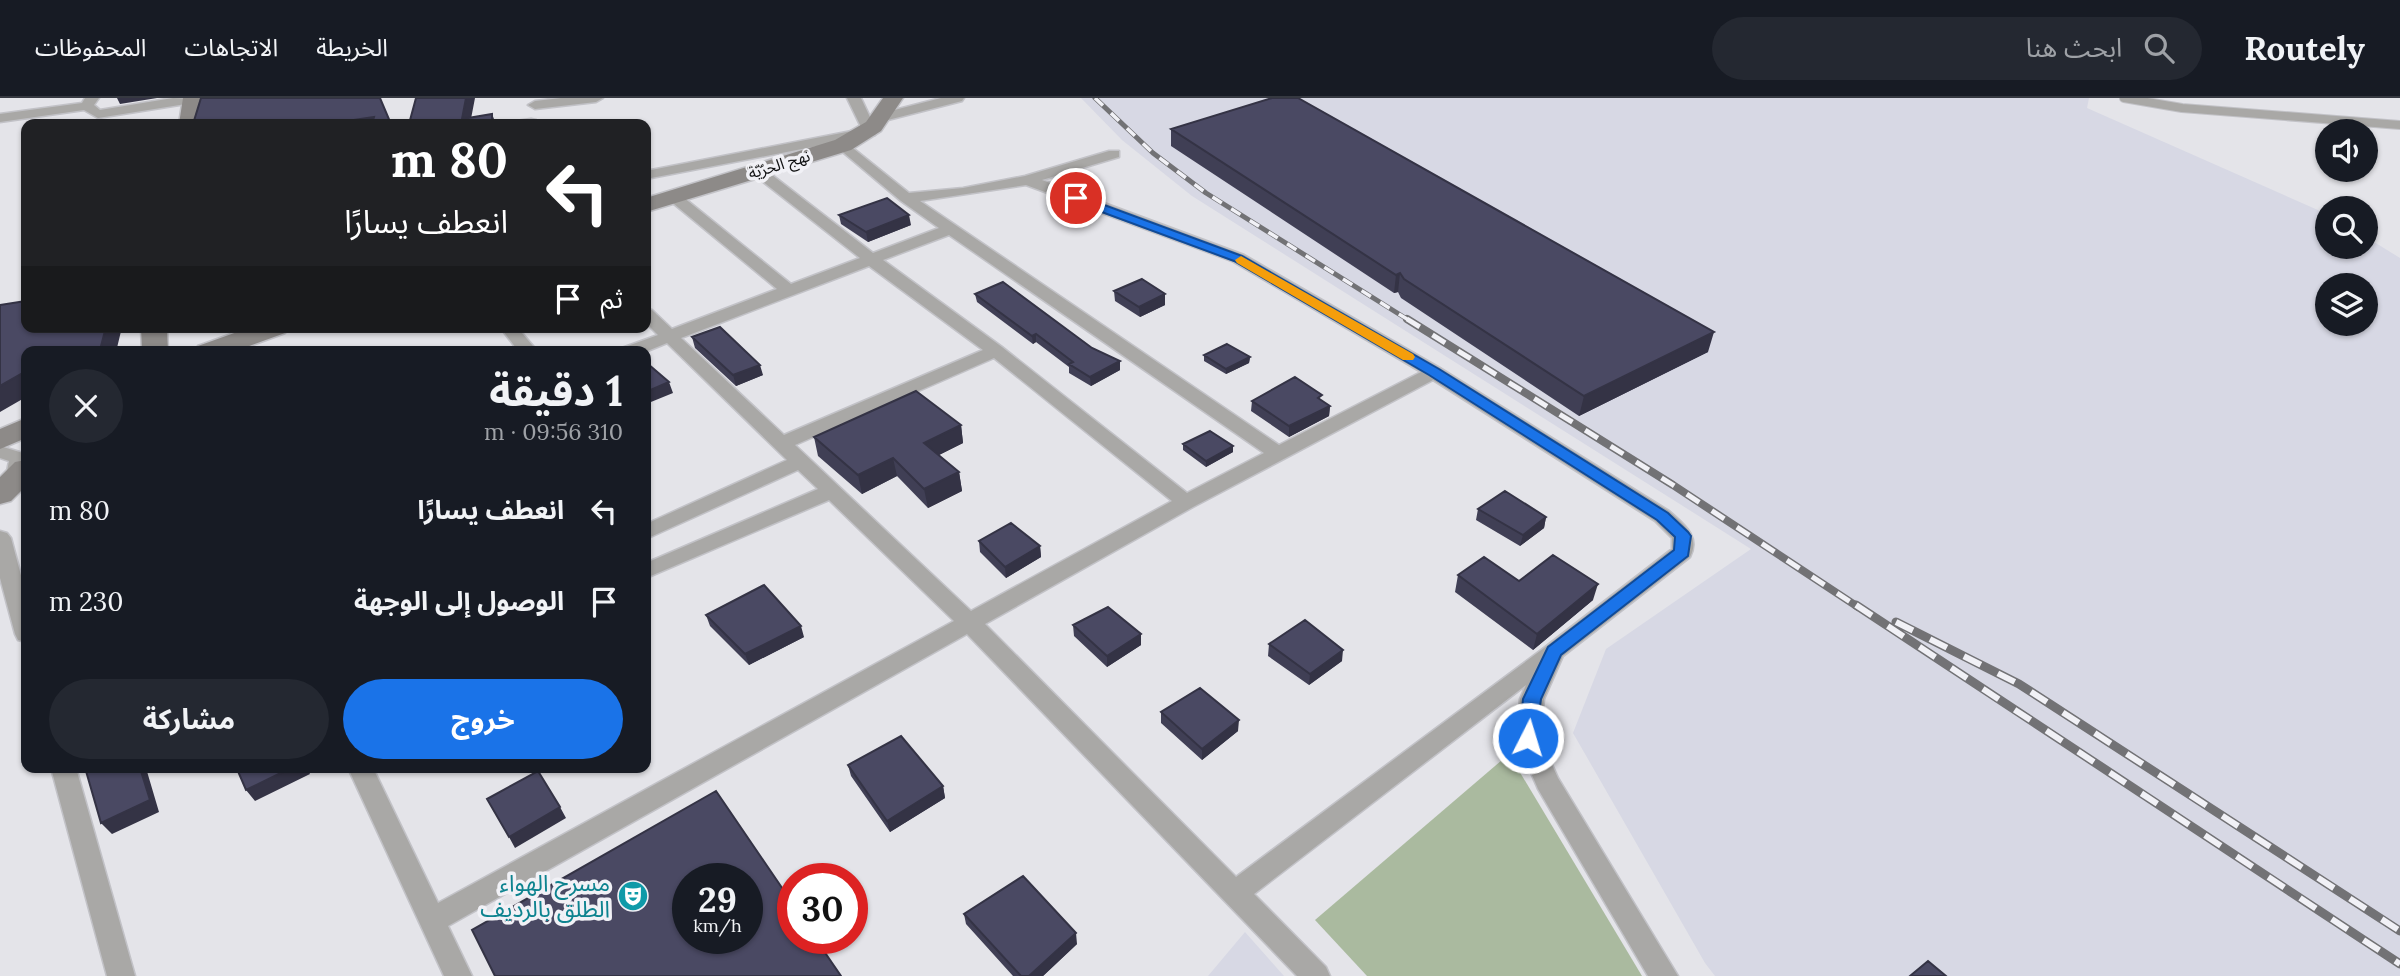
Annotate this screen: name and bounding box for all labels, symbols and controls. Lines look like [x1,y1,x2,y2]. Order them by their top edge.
search box [1712,17,2202,80]
text: Routely [2244,27,2365,69]
icon: search [2140,29,2178,67]
text: ابحث هنا [2026,31,2122,64]
text: المحفوظات [35,32,146,63]
text: الاتجاهات [184,32,278,63]
text: الخريطة [316,32,388,63]
map controls [2315,119,2378,336]
button: sound [2315,119,2378,182]
text: 80 m [391,128,508,190]
street label: نهج الحرّيّة [746,145,813,186]
icon: left [532,147,623,238]
pin [1046,168,1106,228]
icon: arrive [1057,179,1095,217]
button: search [2315,196,2378,259]
text: انعطف يسارًا [344,201,508,242]
button: layers [2315,273,2378,336]
icon: arrive [549,280,587,318]
text: ثم [601,282,623,315]
text: 1 دقيقة [489,364,623,418]
button: close [49,369,123,443]
text: 310 m · 09:56 [484,417,623,446]
icon: left [585,492,623,530]
text: انعطف يسارًا [417,493,564,526]
text: 80 m [49,494,110,527]
icon: arrive [585,583,623,621]
text: الوصول إلى الوجهة [354,584,564,617]
text: 230 m [49,585,123,618]
button: مشاركة [49,679,329,759]
button: خروج [343,679,623,759]
position arrow [1491,701,1565,775]
speed limit sign: 30 [777,863,868,954]
place label: مسرح الهواء الطلق بالرديف [480,868,610,923]
text: 29 [698,877,737,922]
theatre icon: مسرح الهواء الطلق بالرديف [616,879,650,913]
text: km/h [693,914,742,937]

